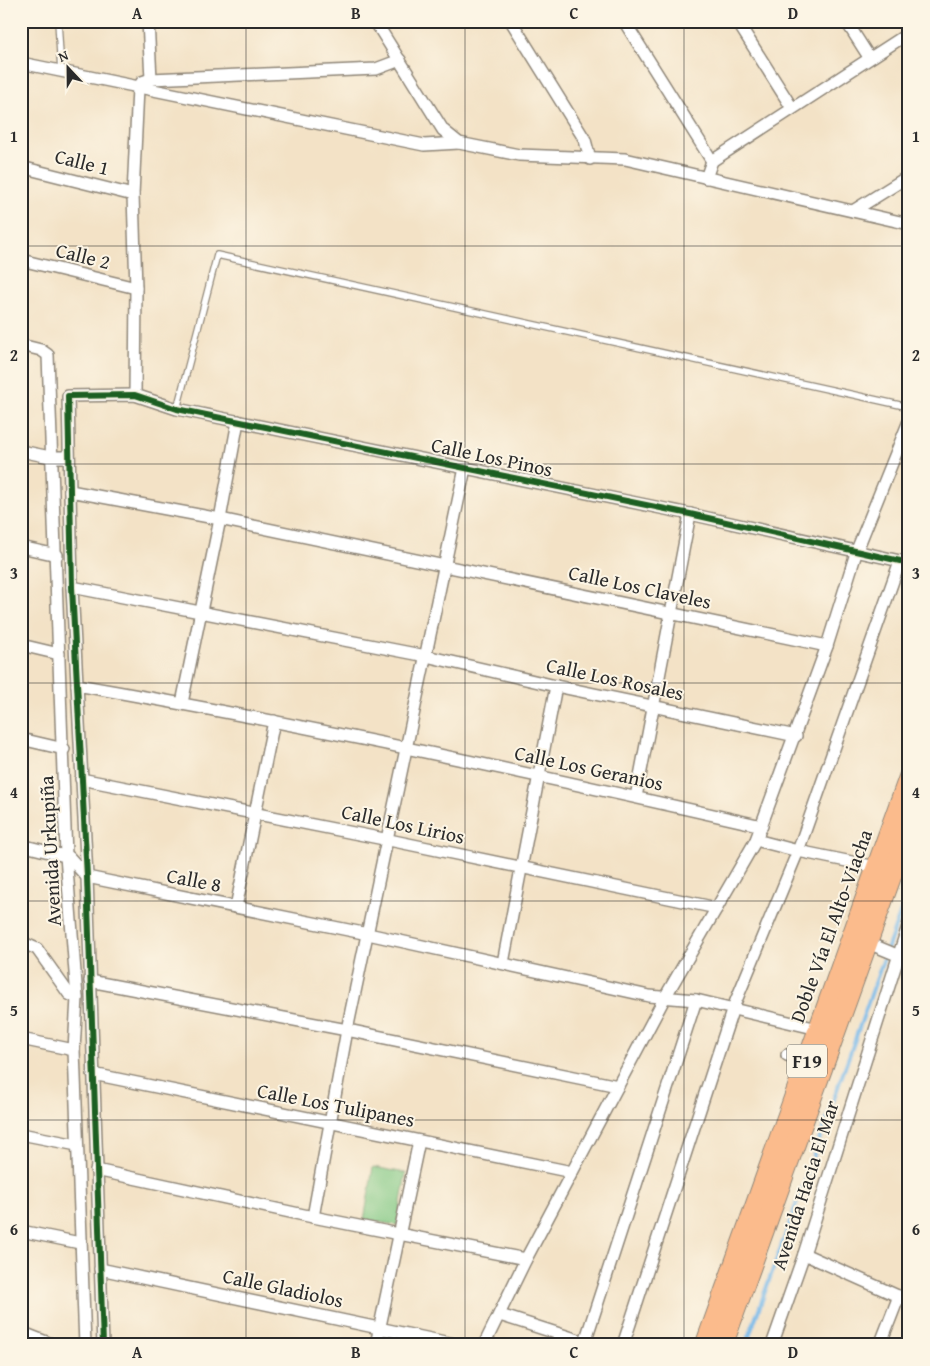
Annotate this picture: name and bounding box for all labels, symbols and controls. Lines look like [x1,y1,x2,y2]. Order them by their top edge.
text: A [132,1,143,25]
text: B [351,1,361,25]
text: C [569,1,579,25]
text: D [788,1,798,25]
north arrow [42,42,92,92]
text: N [55,45,72,67]
text: 1 [10,124,18,148]
text: 1 [912,124,920,148]
street label: Calle 1 [52,141,112,182]
street label: Calle 2 [53,235,113,276]
text: 2 [10,343,18,367]
text: 2 [912,343,920,367]
street label: Calle Los Pinos [429,430,556,484]
street label: Calle Los Claveles [566,557,714,616]
text: 3 [10,561,18,585]
text: 3 [912,561,920,585]
street label: Calle Los Rosales [544,650,686,707]
street label: Calle Los Geranios [512,738,666,797]
street label: Avenida Urkupiña [31,774,68,927]
text: 4 [10,780,18,804]
text: 4 [912,780,920,804]
street label: Calle Los Lirios [339,796,467,851]
street label: Doble Vía El Alto-Viacha [782,824,879,1027]
street label: Calle 8 [164,860,224,899]
text: 5 [10,998,18,1022]
text: 5 [912,998,920,1022]
road number: F19 [787,1044,827,1078]
street label: Calle Los Tulipanes [255,1075,417,1134]
street label: Avenida Hacia El Mar [763,1096,846,1273]
text: 6 [10,1217,18,1241]
text: 6 [912,1217,920,1241]
street label: Calle Gladiolos [220,1261,346,1314]
text: A [132,1340,143,1364]
text: B [351,1340,361,1364]
text: C [569,1340,579,1364]
text: D [788,1340,798,1364]

